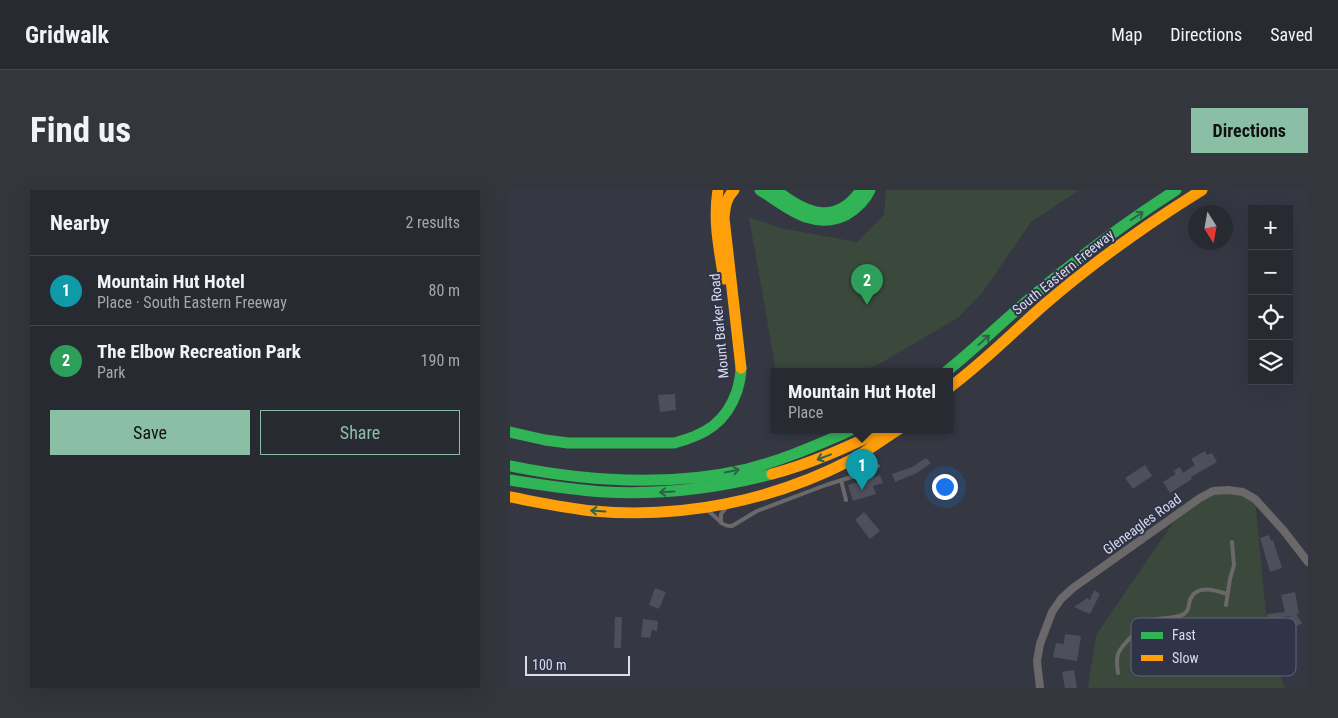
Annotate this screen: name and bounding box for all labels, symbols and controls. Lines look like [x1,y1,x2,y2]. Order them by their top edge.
text: Gridwalk [25,21,109,49]
text: Map [1111,24,1142,45]
text: Directions [1170,24,1242,45]
text: Saved [1270,24,1313,45]
button: Directions [1191,108,1308,153]
text: Find us [30,110,131,151]
north arrow [1188,205,1233,250]
map controls [1248,205,1293,385]
button: + [1248,205,1293,250]
text: Nearby [50,211,109,235]
one-way arrow [1130,211,1144,221]
text: 2 results [405,213,460,232]
street label: South Eastern Freeway [1009,226,1117,318]
button: − [1248,250,1293,295]
pin: 2 [851,264,883,305]
text: Mountain Hut Hotel [97,270,245,293]
street label: Mount Barker Road [706,273,732,379]
text: 1 [62,281,70,300]
text: 80 m [428,281,460,300]
text: Place · South Eastern Freeway [97,293,287,312]
button: locate [1248,295,1293,340]
one-way arrow [977,334,990,346]
text: The Elbow Recreation Park [97,340,301,363]
button: layers [1248,340,1293,385]
text: 2 [62,351,70,370]
text: 190 m [421,351,460,370]
text: Park [97,363,126,382]
popup [771,368,953,433]
text: Mountain Hut Hotel [788,380,936,403]
text: Place [788,403,823,422]
button: Save [50,410,250,455]
button: Share [260,410,460,455]
pin: 1 [846,449,878,490]
one-way arrow [817,453,833,462]
one-way arrow [724,466,740,476]
your location [932,474,958,500]
one-way arrow [659,487,675,496]
street label: Gleneagles Road [1100,490,1184,558]
one-way arrow [590,507,606,516]
legend [1131,618,1296,676]
text: Fast [1172,627,1196,643]
text: Slow [1172,650,1199,666]
scale bar [525,653,630,676]
text: 100 m [532,657,567,673]

